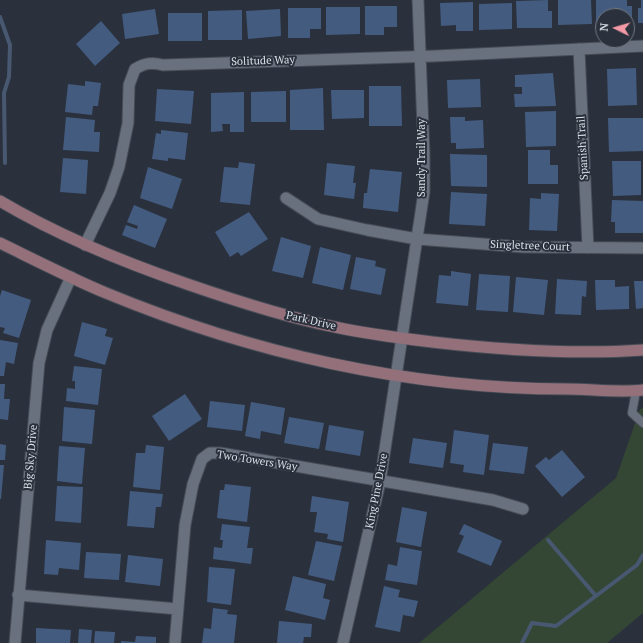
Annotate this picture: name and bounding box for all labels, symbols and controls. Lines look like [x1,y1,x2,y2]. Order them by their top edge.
north arrow [595,8,635,48]
text: N [597,22,611,32]
street label: Solitude Way [231,53,295,69]
street label: Spanish Trail [575,116,591,180]
street label: Sandy Trail Way [415,119,429,197]
street label: Singletree Court [490,238,570,254]
street label: Park Drive [285,309,337,333]
street label: Big Sky Drive [22,424,40,490]
street label: Two Towers Way [216,448,298,474]
street label: King Pine Drive [363,452,391,530]

